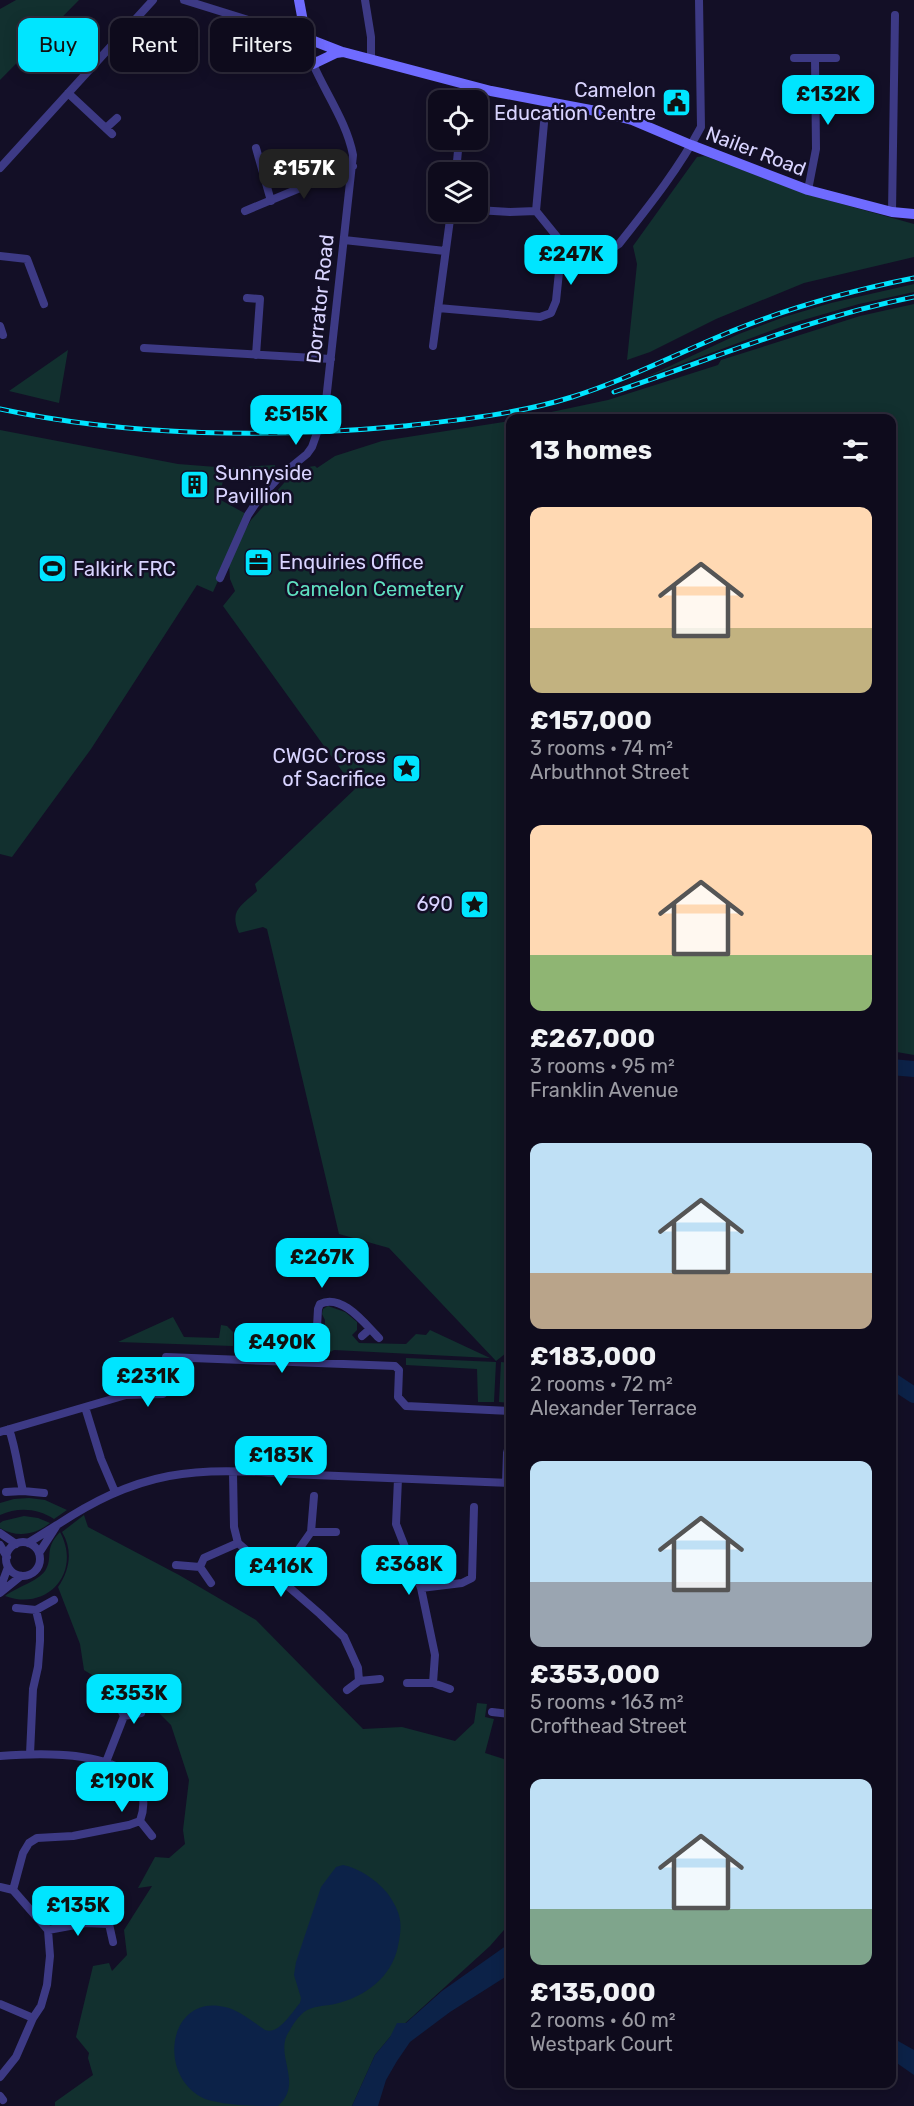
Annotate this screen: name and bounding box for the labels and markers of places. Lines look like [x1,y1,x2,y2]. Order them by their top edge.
pin: £132K [786,75,870,126]
place label: Camelon Education Centre [494,78,656,125]
public building icon: Camelon Education Centre [661,86,693,118]
pin: £157K [262,149,346,200]
pin: £247K [529,235,613,286]
pin: £515K [254,395,338,446]
place label: Sunnyside Pavillion [215,461,312,508]
building icon: Sunnyside Pavillion [178,469,210,501]
office icon: Enquiries Office [242,546,274,578]
place label: Enquiries Office [279,550,424,574]
sports icon: Falkirk FRC [36,553,68,585]
place label: Falkirk FRC [73,557,176,581]
place label: CWGC Cross of Sacrifice [272,744,386,791]
place icon: CWGC Cross of Sacrifice [391,752,423,784]
place icon: 690 [458,888,490,920]
place label: 690 [416,892,453,916]
pin: £267K [280,1238,364,1289]
pin: £490K [240,1323,324,1374]
pin: £231K [106,1357,190,1408]
pin: £183K [239,1436,323,1487]
pin: £368K [367,1545,451,1596]
pin: £416K [239,1547,323,1598]
pin: £353K [92,1674,176,1725]
pin: £190K [80,1762,164,1813]
pin: £135K [36,1886,120,1937]

